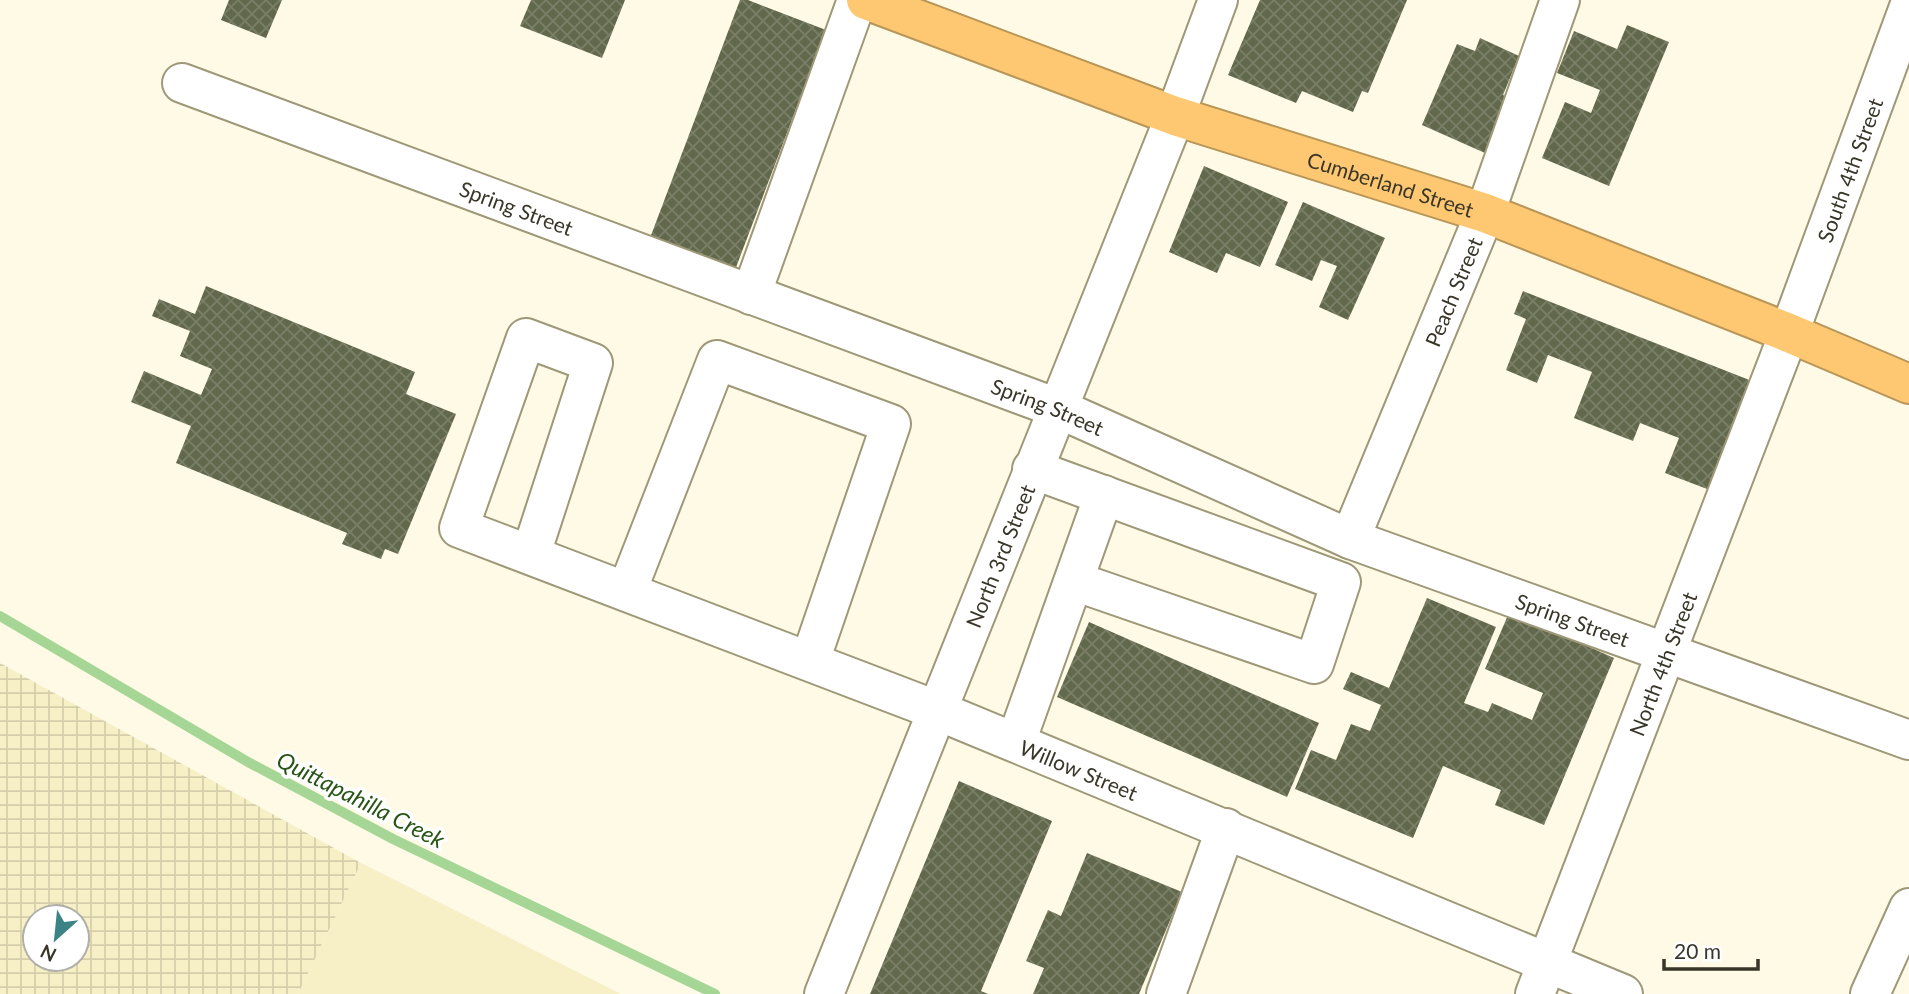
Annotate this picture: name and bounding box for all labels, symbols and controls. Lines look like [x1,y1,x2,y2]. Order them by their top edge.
street label: South 4th Street [1811,94,1887,245]
street label: Cumberland Street [1304,146,1477,221]
street label: Spring Street [457,175,577,240]
street label: Peach Street [1419,233,1486,350]
street label: Spring Street [988,372,1108,440]
street label: North 3rd Street [959,480,1039,631]
street label: Spring Street [1512,587,1633,651]
street label: North 4th Street [1623,588,1701,739]
street label: Willow Street [1016,734,1142,805]
water label: Quittapahilla Creek [272,745,451,854]
north arrow [21,903,91,973]
scale bar [1664,928,1758,972]
text: 20 m [1674,938,1721,963]
text: N [36,940,60,967]

